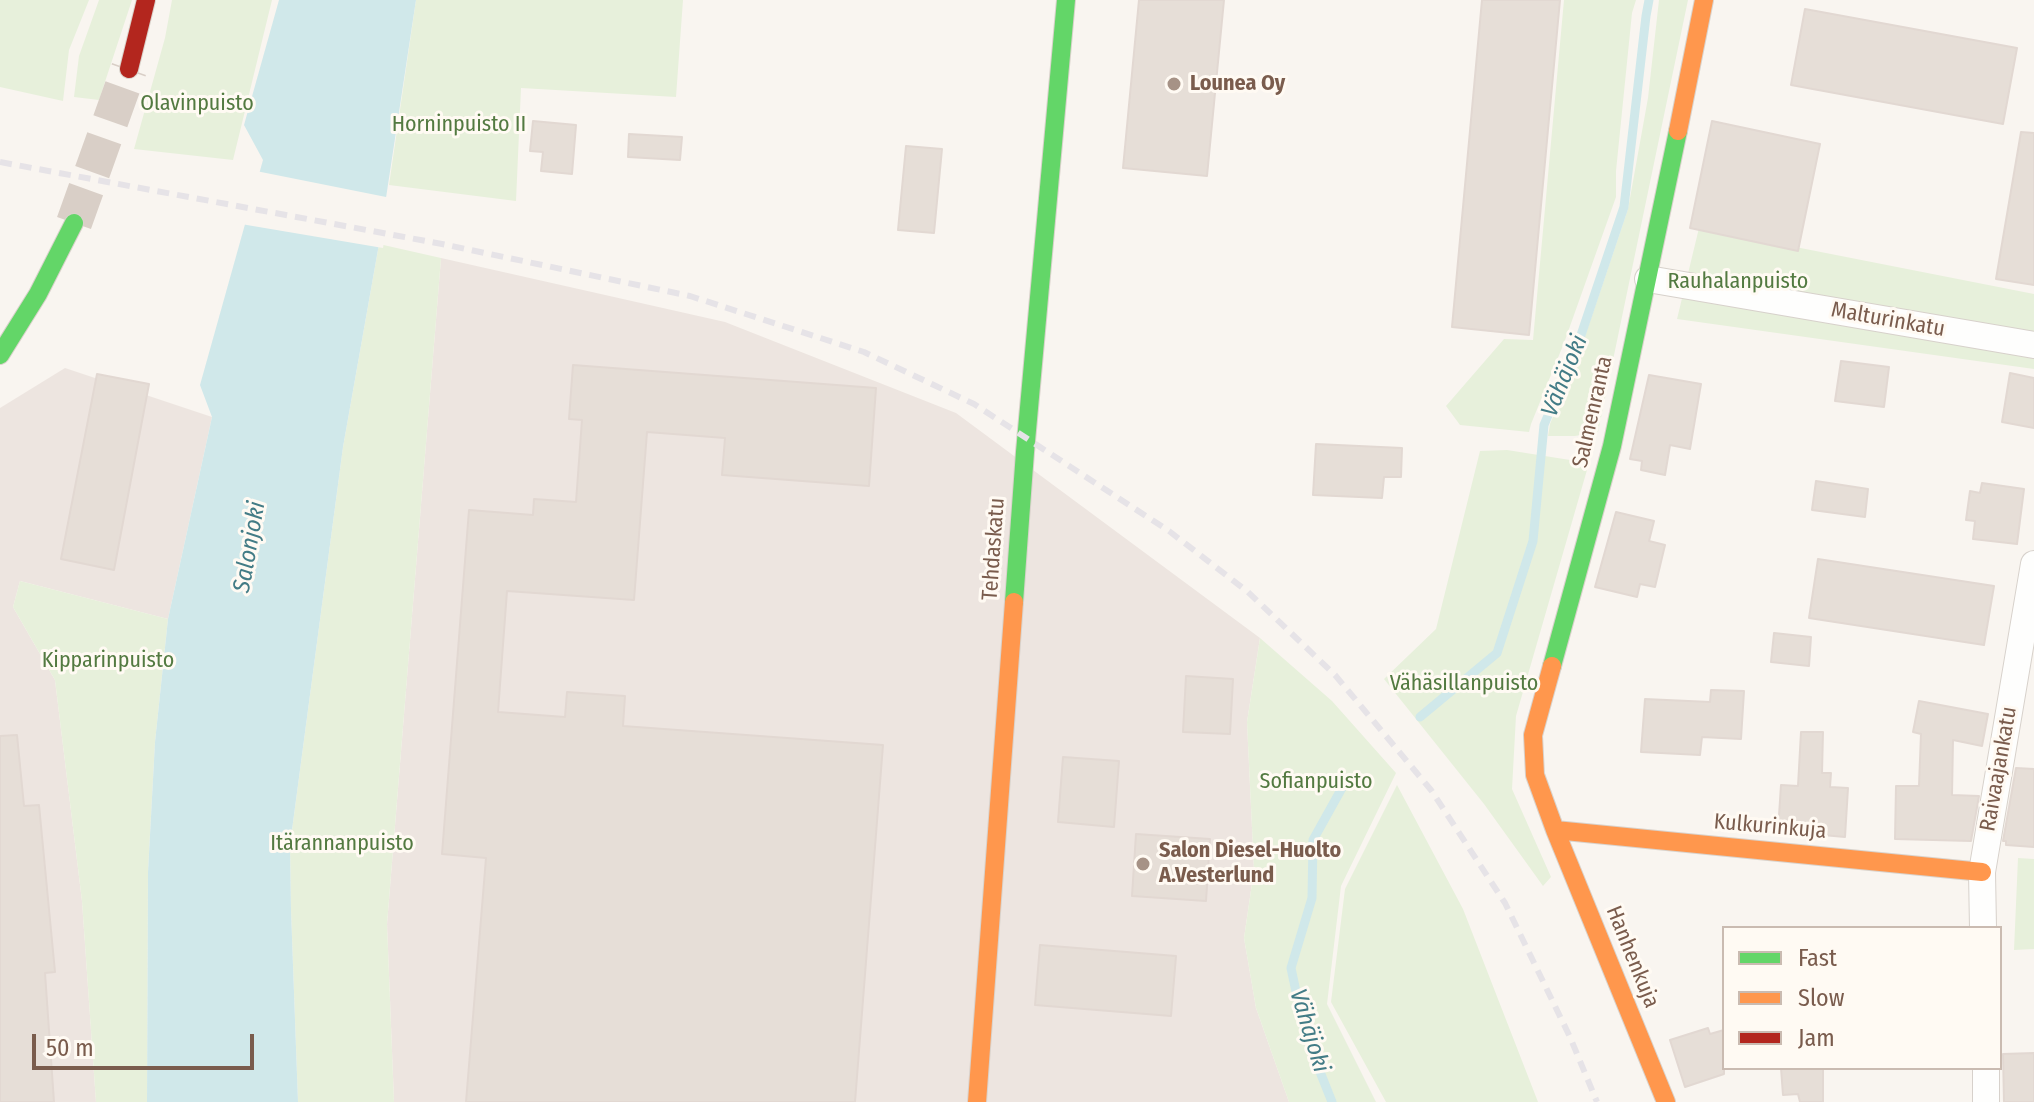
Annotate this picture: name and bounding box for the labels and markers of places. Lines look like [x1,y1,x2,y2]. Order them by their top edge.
place label: Lounea Oy [1190,71,1285,97]
marker: Lounea Oy [1165,75,1183,93]
place label: Salon Diesel-Huolto A.Vesterlund [1159,838,1341,890]
marker: Salon Diesel-Huolto A.Vesterlund [1134,855,1152,873]

